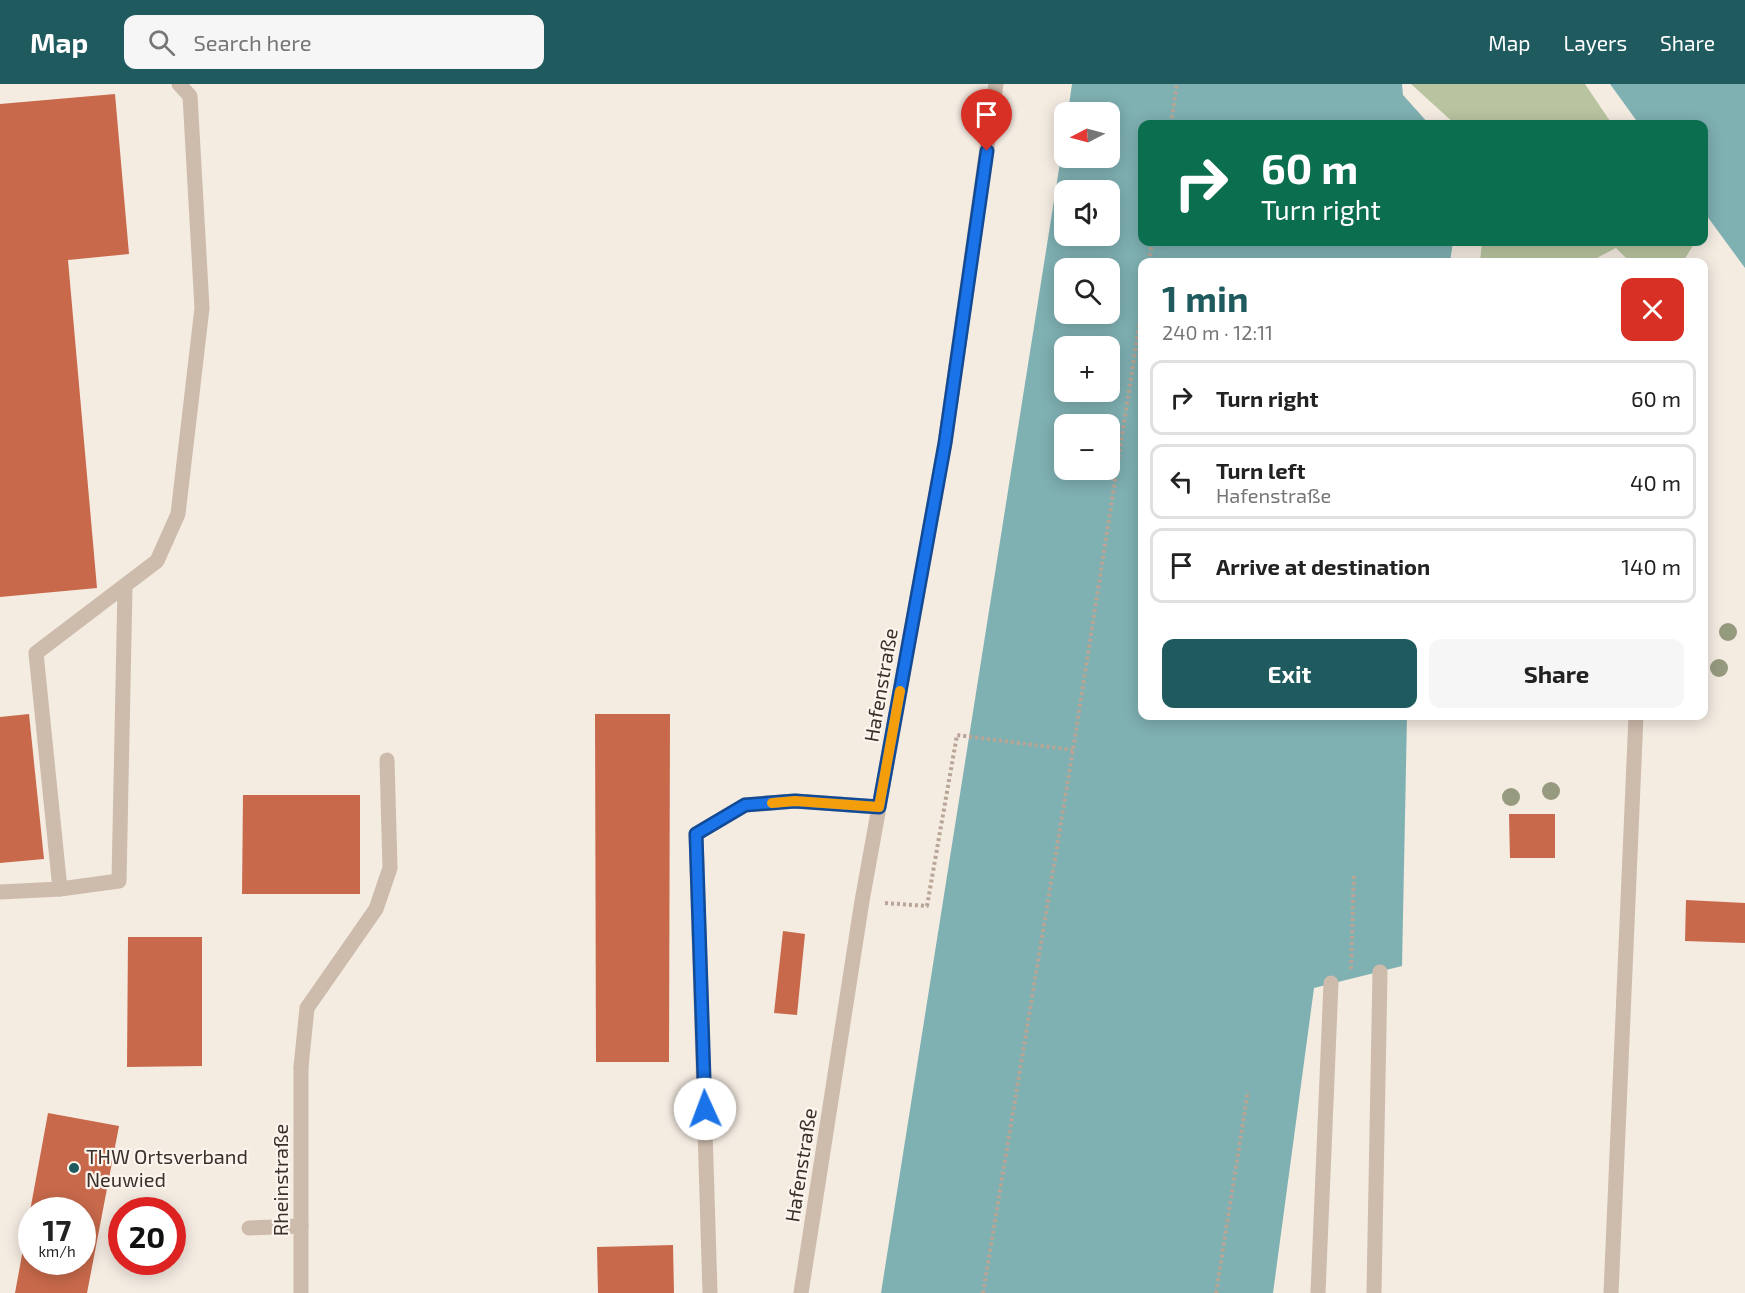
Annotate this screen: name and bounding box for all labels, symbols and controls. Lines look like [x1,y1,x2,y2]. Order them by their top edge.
search box [124,15,544,69]
text: Map [30,25,88,59]
icon: search [145,26,178,59]
text: Search here [193,29,312,55]
text: Map [1488,30,1530,55]
text: Layers [1563,30,1627,55]
text: Share [1660,30,1715,55]
pin [961,89,1012,151]
icon: arrive [970,98,1003,131]
north arrow [1054,102,1120,168]
map controls [1054,102,1120,480]
text: 60 m [1261,142,1358,192]
icon: right [1162,144,1240,222]
button: sound [1054,180,1120,246]
text: Turn right [1261,193,1381,225]
button: search [1054,258,1120,324]
text: 1 min [1162,276,1249,319]
button: close [1621,278,1684,341]
text: 240 m · 12:11 [1162,320,1273,344]
button: + [1054,336,1120,402]
icon: right [1165,381,1198,414]
text: Turn right [1216,385,1318,411]
text: 60 m [1631,385,1681,411]
button: − [1054,414,1120,480]
text: Turn left [1216,457,1305,483]
icon: left [1165,465,1198,498]
text: 40 m [1630,469,1681,495]
text: Hafenstraße [1216,483,1331,507]
icon: arrive [1165,549,1198,582]
text: Arrive at destination [1216,553,1430,579]
text: 140 m [1621,553,1681,579]
street label: Hafenstraße [858,626,902,744]
button: Exit [1162,639,1417,708]
button: Share [1429,639,1684,708]
position arrow [673,1077,737,1141]
street label: Hafenstraße [779,1106,821,1224]
street label: Rheinstraße [268,1124,292,1236]
place label: THW Ortsverband Neuwied [86,1144,248,1191]
marker: THW Ortsverband Neuwied [67,1161,81,1175]
speed limit sign: 20 [108,1197,186,1275]
text: 17 [43,1211,71,1247]
text: km/h [38,1242,76,1260]

